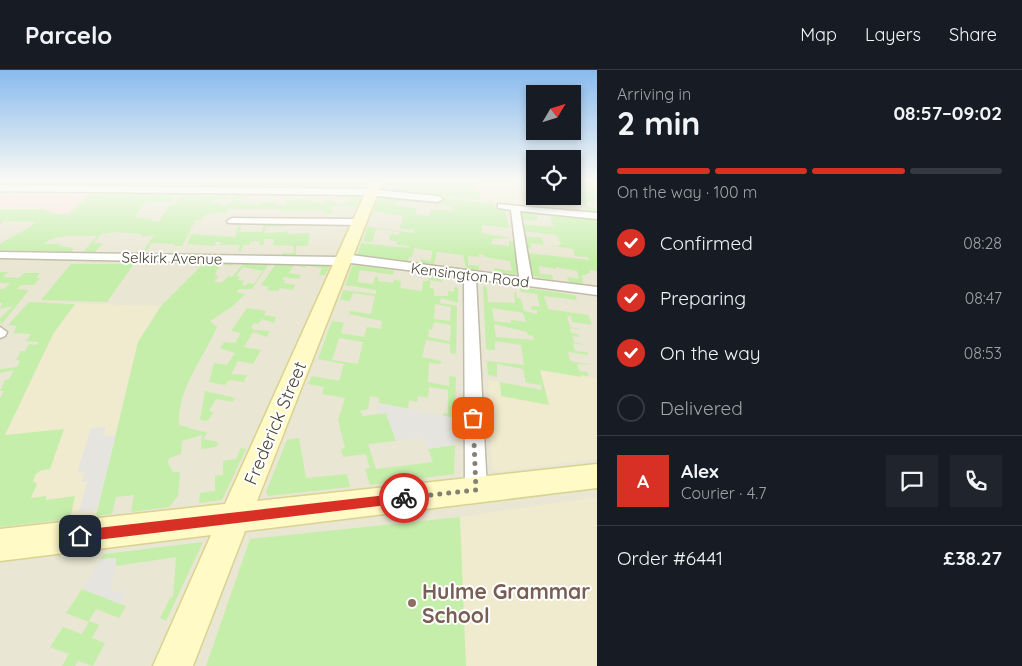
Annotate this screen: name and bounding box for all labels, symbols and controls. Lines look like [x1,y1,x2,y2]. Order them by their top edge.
text: Parcelo [25,20,112,50]
text: Map [800,23,837,46]
text: Layers [865,23,921,46]
text: Share [949,23,997,46]
text: Arriving in [617,84,691,104]
north arrow [526,85,581,140]
map controls [526,85,581,205]
text: 08:57–09:02 [893,101,1002,125]
text: 2 min [617,103,700,143]
button: locate [526,150,581,205]
text: On the way · 100 m [617,182,757,202]
icon: check [617,229,645,257]
text: Confirmed [660,231,753,255]
text: 08:28 [963,233,1002,253]
street label: Selkirk Avenue [121,248,223,268]
street label: Kensington Road [410,258,530,292]
icon: check [617,284,645,312]
text: Preparing [660,286,746,310]
text: 08:47 [965,288,1002,308]
icon: check [617,339,645,367]
text: On the way [660,341,761,365]
text: 08:53 [964,343,1002,363]
street label: Frederick Street [239,358,311,488]
text: Delivered [660,396,743,420]
pin [452,397,494,439]
icon: bag [459,404,487,432]
button: chat [886,455,938,507]
button: phone [950,455,1002,507]
text: Alex [681,459,719,483]
text: A [637,469,649,493]
courier [379,473,429,523]
text: Courier · 4.7 [681,483,766,503]
icon: bike [390,484,418,512]
pin [59,515,101,557]
icon: home [66,522,94,550]
text: Order #6441 [617,546,723,570]
text: £38.27 [944,546,1002,570]
place label: Hulme Grammar School [422,578,590,628]
marker: Hulme Grammar School [406,597,418,609]

